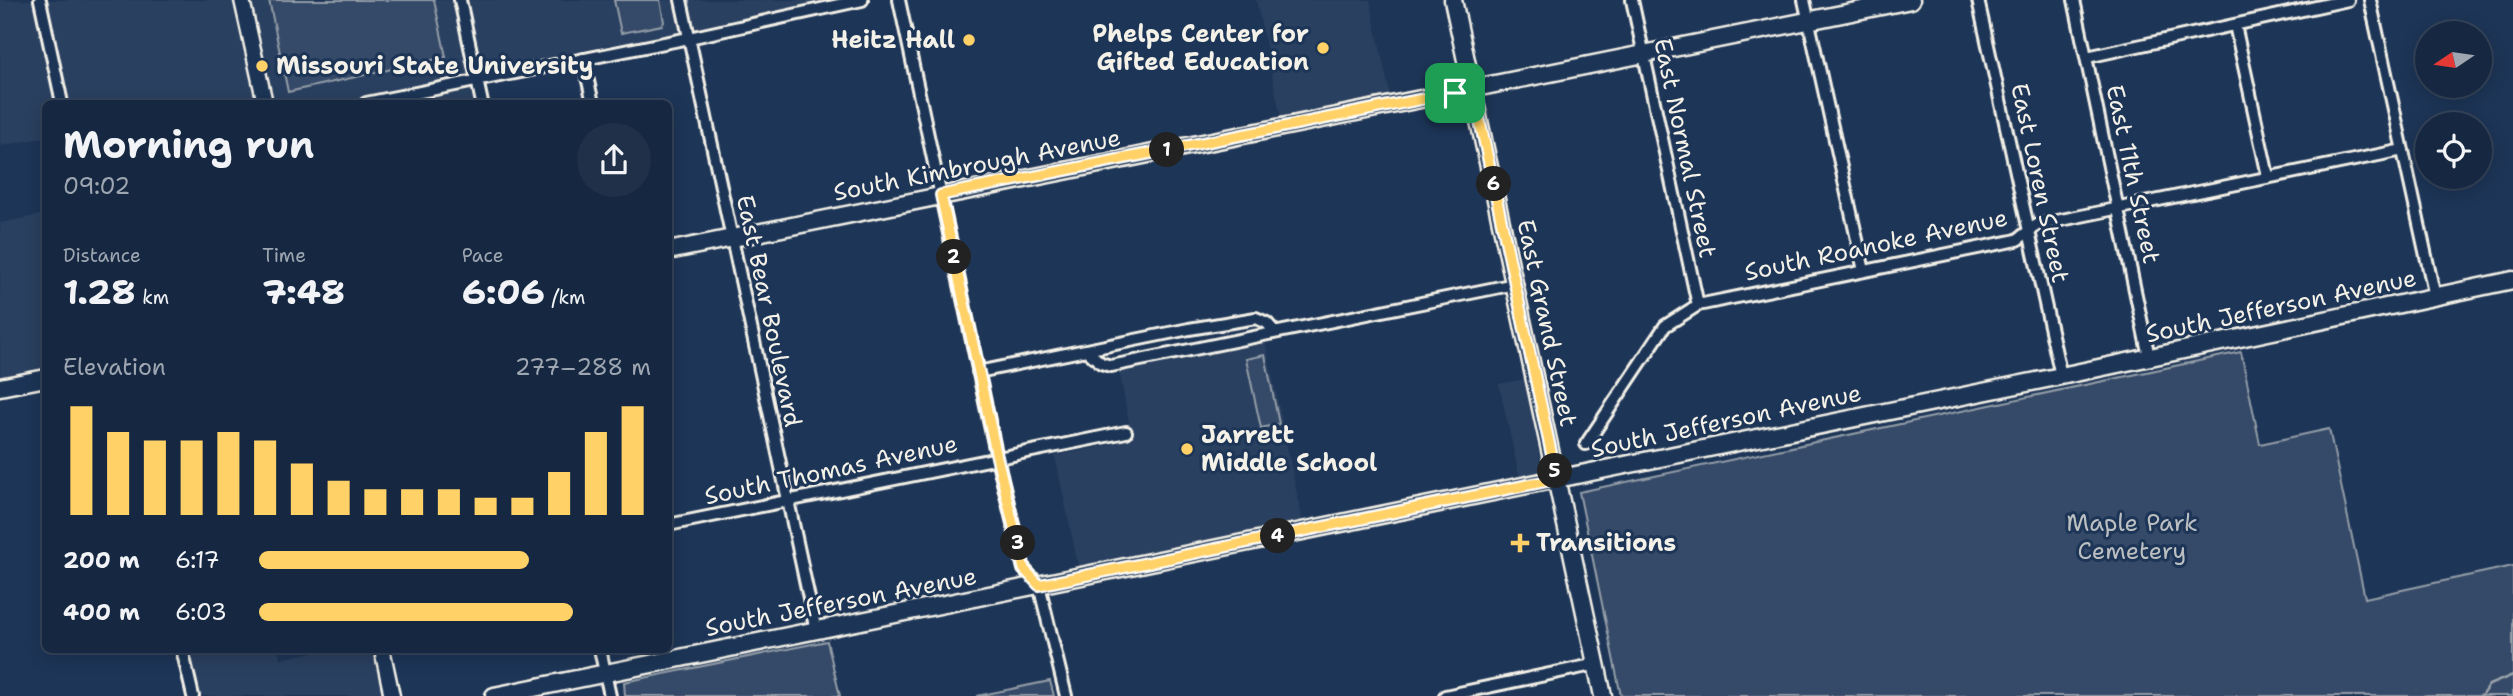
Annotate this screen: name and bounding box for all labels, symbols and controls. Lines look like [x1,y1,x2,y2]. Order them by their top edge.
place label: Phelps Center for Gifted Education [1092,18,1309,78]
north arrow [2415,21,2492,98]
map controls [2415,21,2492,189]
place label: Heitz Hall [831,24,955,56]
marker: Heitz Hall [961,32,977,48]
street label: East Normal Street [1646,35,1724,261]
marker: Phelps Center for Gifted Education [1315,40,1331,56]
place label: Missouri State University [276,50,593,82]
marker: Missouri State University [254,58,270,74]
pin [1425,63,1485,123]
icon: arrive [1436,74,1474,112]
street label: East Loren Street [2003,80,2077,286]
street label: East 11th Street [2098,82,2168,266]
button: locate [2415,112,2492,189]
text: Morning run [63,119,314,170]
street label: South Kimbrough Avenue [831,121,1123,209]
button: share [577,123,651,197]
pin: 1 [1150,132,1184,168]
text: 1 [1162,137,1171,162]
pin: 6 [1476,166,1512,202]
text: 09:02 [63,171,130,201]
text: 6 [1487,171,1500,196]
street label: East Bear Boulevard [729,192,809,430]
street label: South Roanoke Avenue [1742,201,2010,289]
street label: East Grand Street [1509,217,1585,429]
pin: 2 [936,240,972,274]
text: Distance [63,243,141,268]
text: Time [262,243,306,268]
text: Pace [462,243,503,268]
text: 2 [947,244,960,269]
street label: South Jefferson Avenue [2143,262,2419,350]
text: 1.28 [63,268,136,315]
text: 7:48 [262,268,345,315]
text: 6:06 [462,268,545,315]
text: km [136,285,169,310]
text: /km [545,285,585,310]
text: Elevation [63,352,166,382]
text: 277–288 m [515,352,651,382]
street label: South Jefferson Avenue [1588,377,1864,465]
place label: Jarrett Middle School [1201,419,1377,479]
street label: South Thomas Avenue [702,428,960,512]
marker: Jarrett Middle School [1179,441,1195,457]
pin: 5 [1538,454,1572,489]
text: 5 [1549,458,1560,483]
park label: Maple Park Cemetery [2066,507,2198,567]
pin: 4 [1260,518,1296,554]
text: 4 [1271,523,1284,548]
pin: 3 [1000,526,1036,560]
place label: Transitions [1536,527,1676,559]
text: 3 [1011,530,1024,555]
marker: Transitions [1510,533,1530,553]
text: 200 m [63,545,140,575]
text: 6:17 [175,545,220,575]
street label: South Jefferson Avenue [703,560,979,644]
text: 400 m [63,597,140,627]
text: 6:03 [175,597,227,627]

